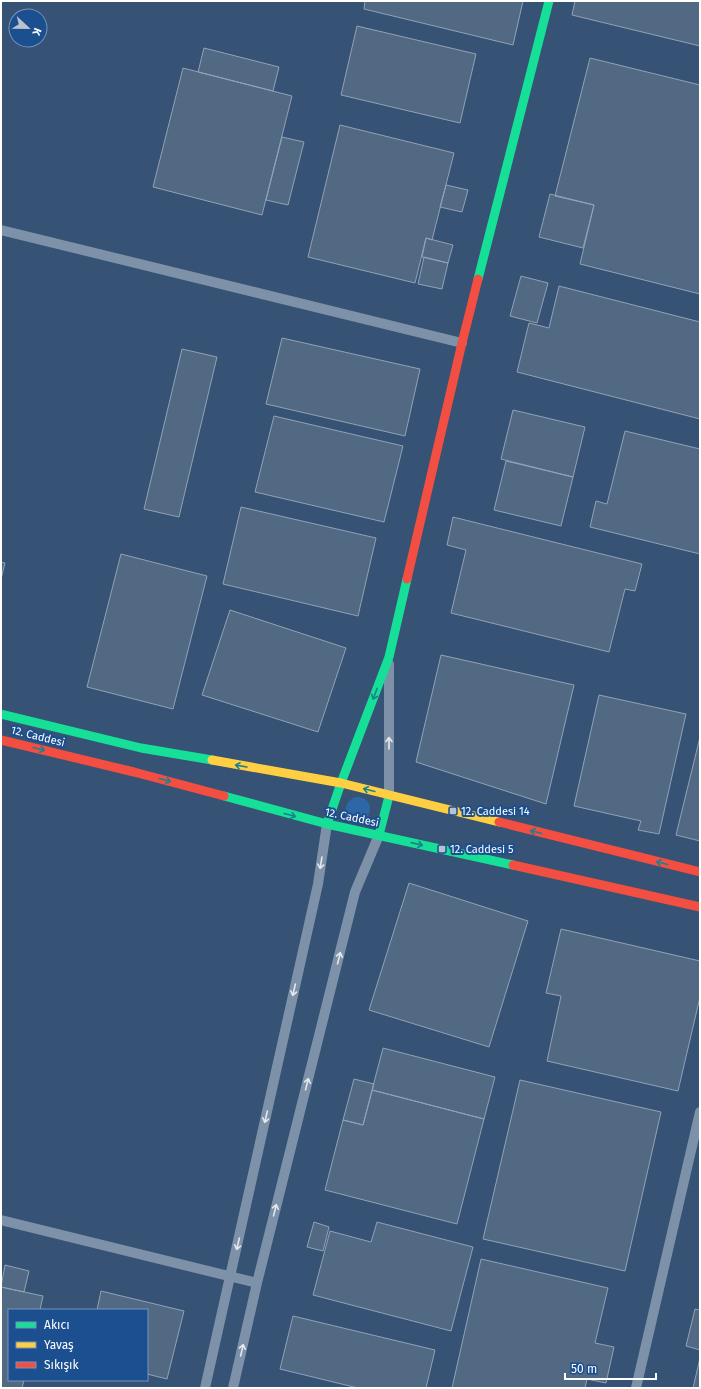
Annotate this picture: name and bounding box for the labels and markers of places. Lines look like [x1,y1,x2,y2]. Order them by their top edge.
place label: 12. Caddesi 14 [461,805,530,818]
marker: 12. Caddesi 14 [448,806,458,816]
place label: 12. Caddesi 5 [450,843,514,856]
marker: 12. Caddesi 5 [437,844,447,854]

